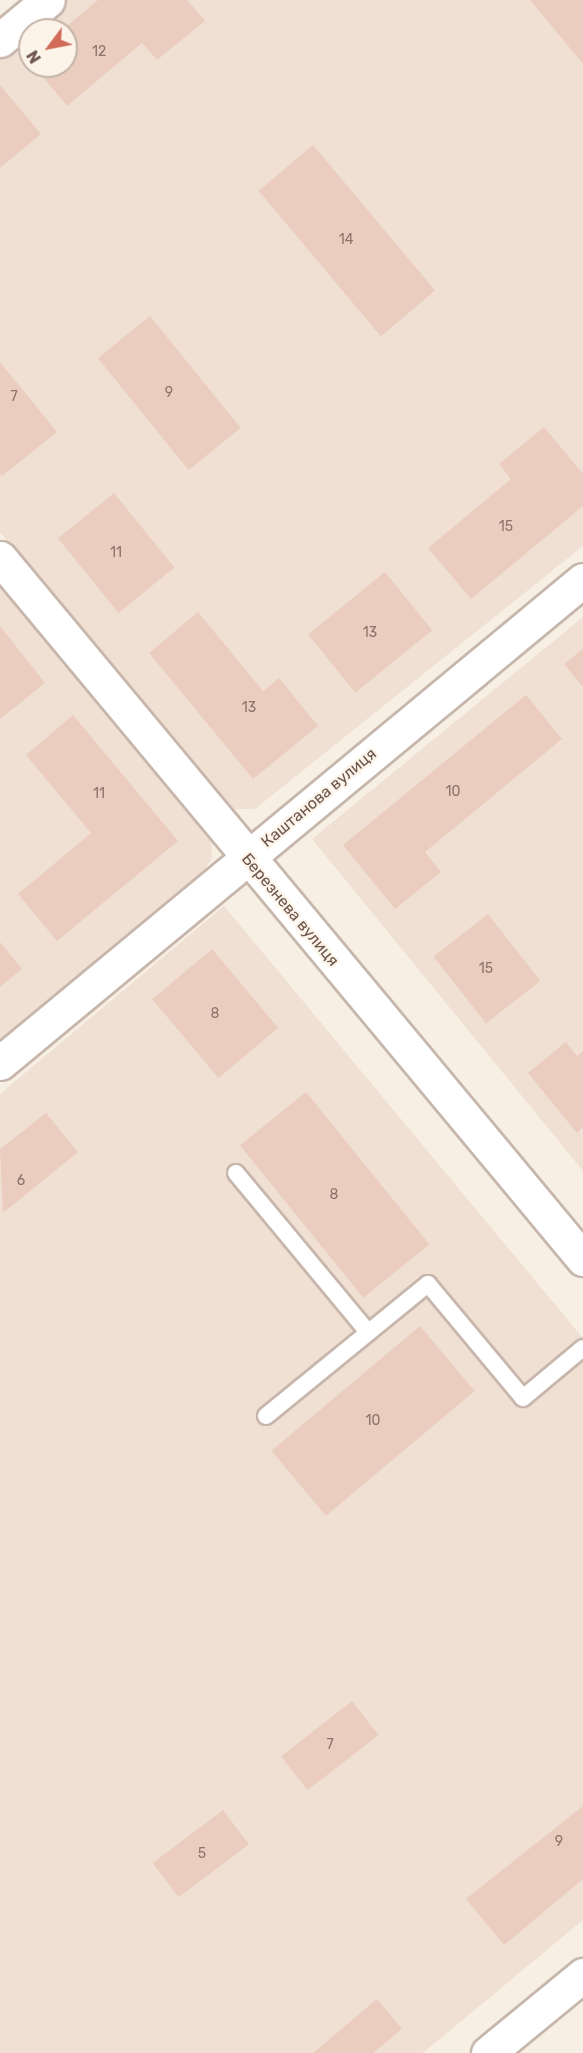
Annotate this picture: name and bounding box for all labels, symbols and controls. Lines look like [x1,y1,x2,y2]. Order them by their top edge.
north arrow [18,18,78,78]
house number: 12 [92,44,106,60]
text: N [23,47,45,67]
house number: 14 [339,232,353,248]
house number: 9 [165,385,173,401]
house number: 7 [10,389,18,405]
house number: 15 [499,519,513,535]
house number: 11 [110,545,122,561]
house number: 13 [363,625,377,641]
house number: 13 [242,700,256,716]
street label: Каштанова вулиця [258,744,380,852]
house number: 10 [446,784,460,800]
house number: 11 [93,786,105,802]
street label: Березнева вулиця [237,850,343,970]
house number: 15 [479,961,493,977]
house number: 8 [211,1006,219,1022]
house number: 6 [17,1173,25,1189]
house number: 8 [330,1187,338,1203]
house number: 10 [366,1413,380,1429]
house number: 7 [326,1737,334,1753]
house number: 9 [555,1834,563,1850]
house number: 5 [198,1846,206,1862]

